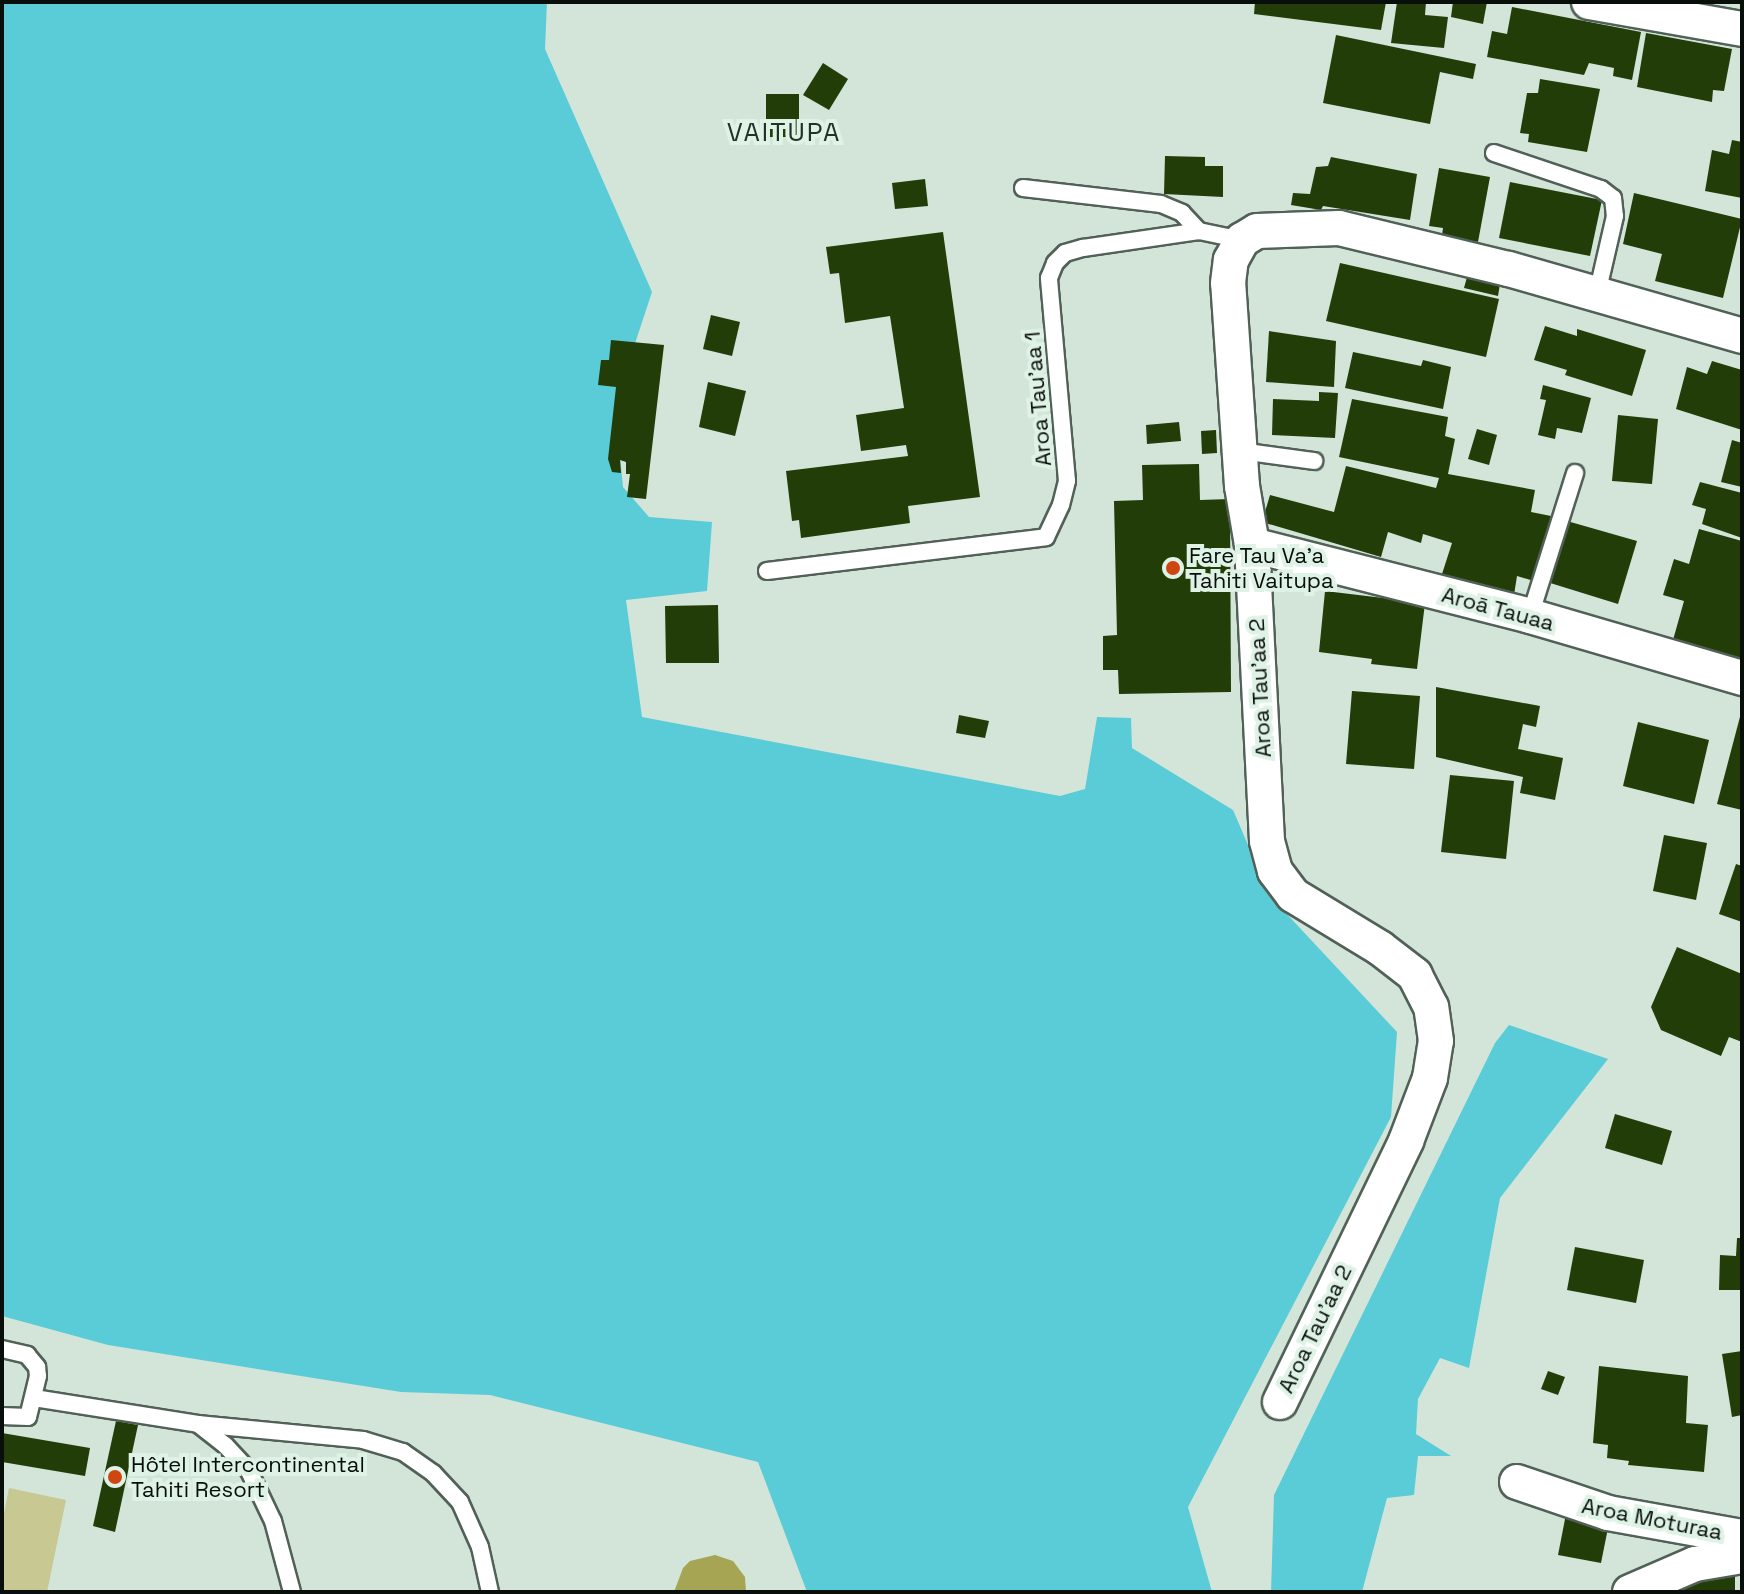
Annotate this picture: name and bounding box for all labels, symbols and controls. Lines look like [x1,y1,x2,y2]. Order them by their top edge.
district label: VAITUPA [727,117,841,149]
street label: Aroa Tau'aa 1 [1019,330,1057,468]
place label: Fare Tau Va'a Tahiti Vaitupa [1189,542,1334,594]
marker: Fare Tau Va'a Tahiti Vaitupa [1164,559,1182,577]
street label: Aroā Tauaa [1439,581,1557,637]
street label: Aroa Tau'aa 2 [1243,618,1277,758]
street label: Aroa Tau'aa 2 [1273,1260,1357,1398]
place label: Hôtel Intercontinental Tahiti Resort [131,1451,365,1502]
marker: Hôtel Intercontinental Tahiti Resort [106,1468,124,1486]
street label: Aroa Moturaa [1579,1492,1725,1546]

